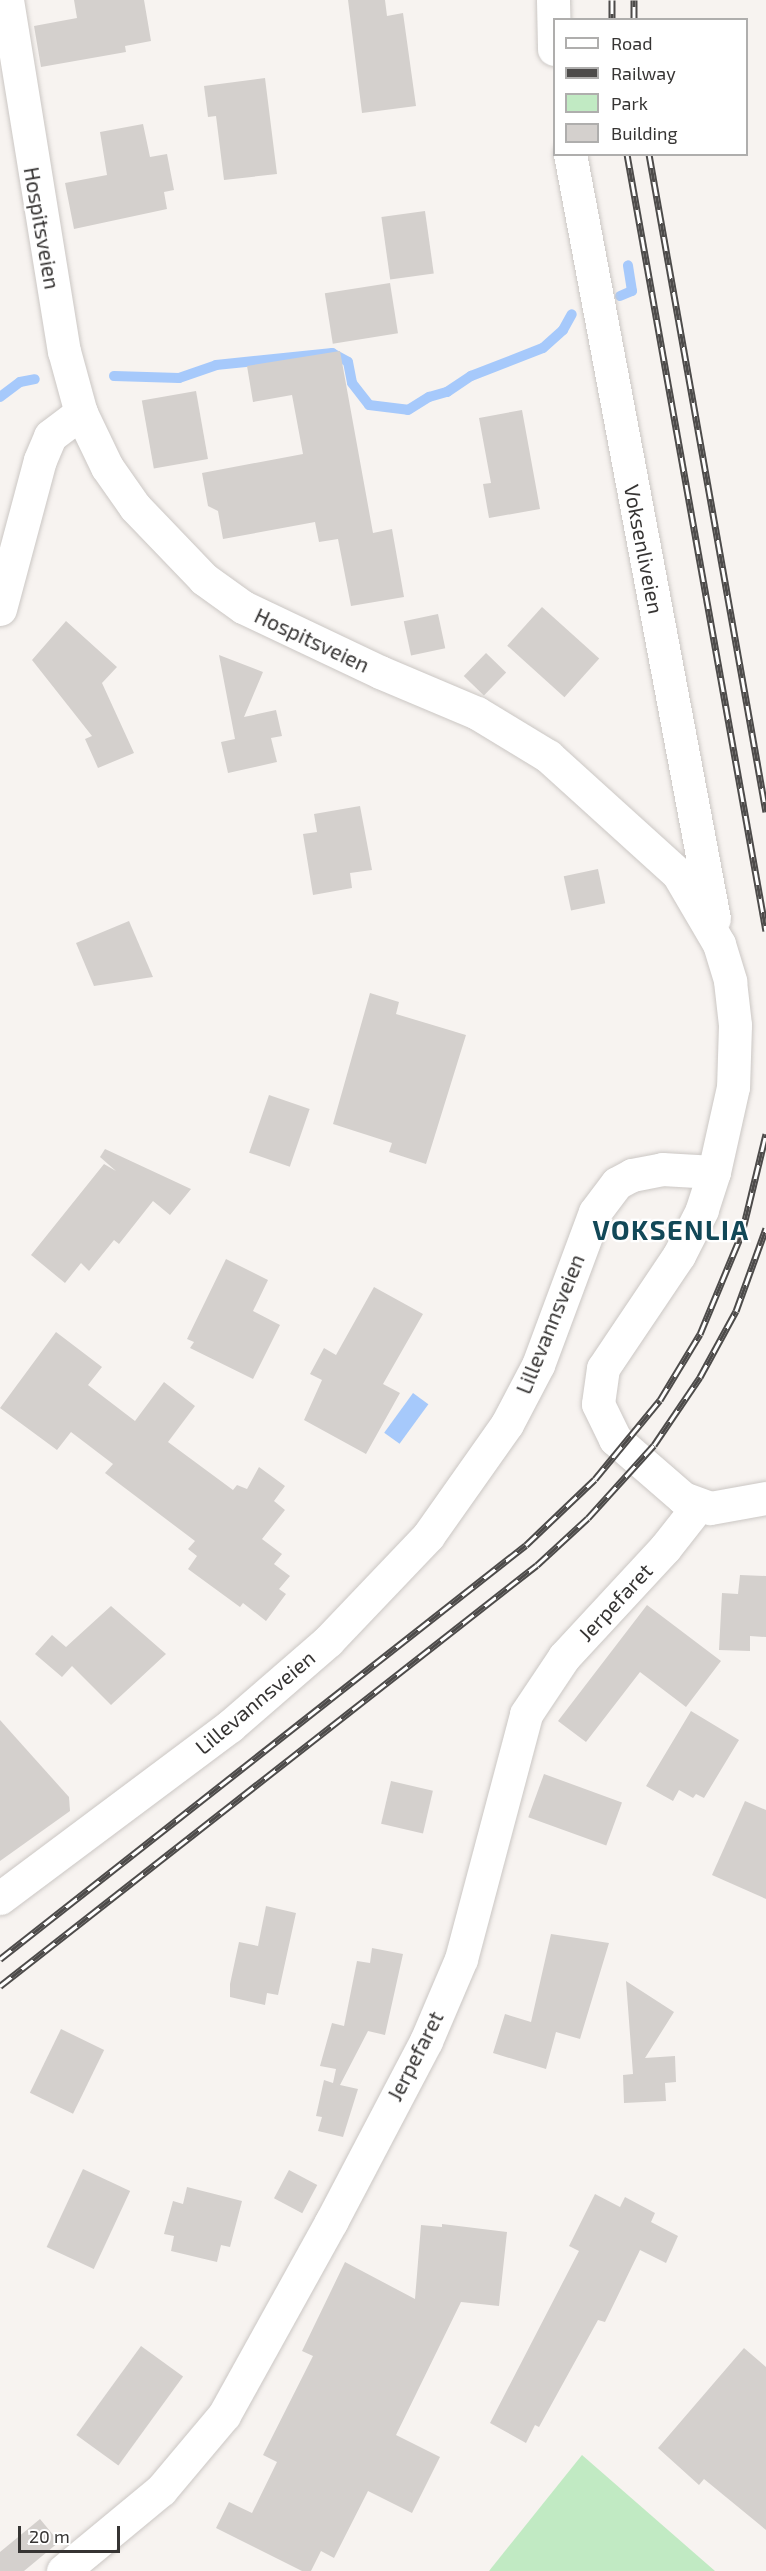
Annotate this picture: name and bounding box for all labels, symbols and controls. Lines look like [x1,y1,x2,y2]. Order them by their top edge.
legend [553,18,748,156]
text: Road [611,32,652,54]
text: Railway [611,62,676,84]
text: Park [611,92,648,114]
text: Building [611,122,678,144]
street label: Hospitsveien [19,165,65,291]
street label: Voksenliveien [619,482,669,616]
street label: Hospitsveien [251,602,373,678]
district label: VOKSENLIA [592,1214,750,1246]
street label: Lillevannsveien [511,1251,589,1397]
street label: Jerpefaret [573,1558,657,1646]
street label: Lillevannsveien [190,1645,320,1759]
street label: Jerpefaret [382,2007,448,2105]
scale bar [21,2514,123,2552]
text: 20 m [29,2525,70,2547]

